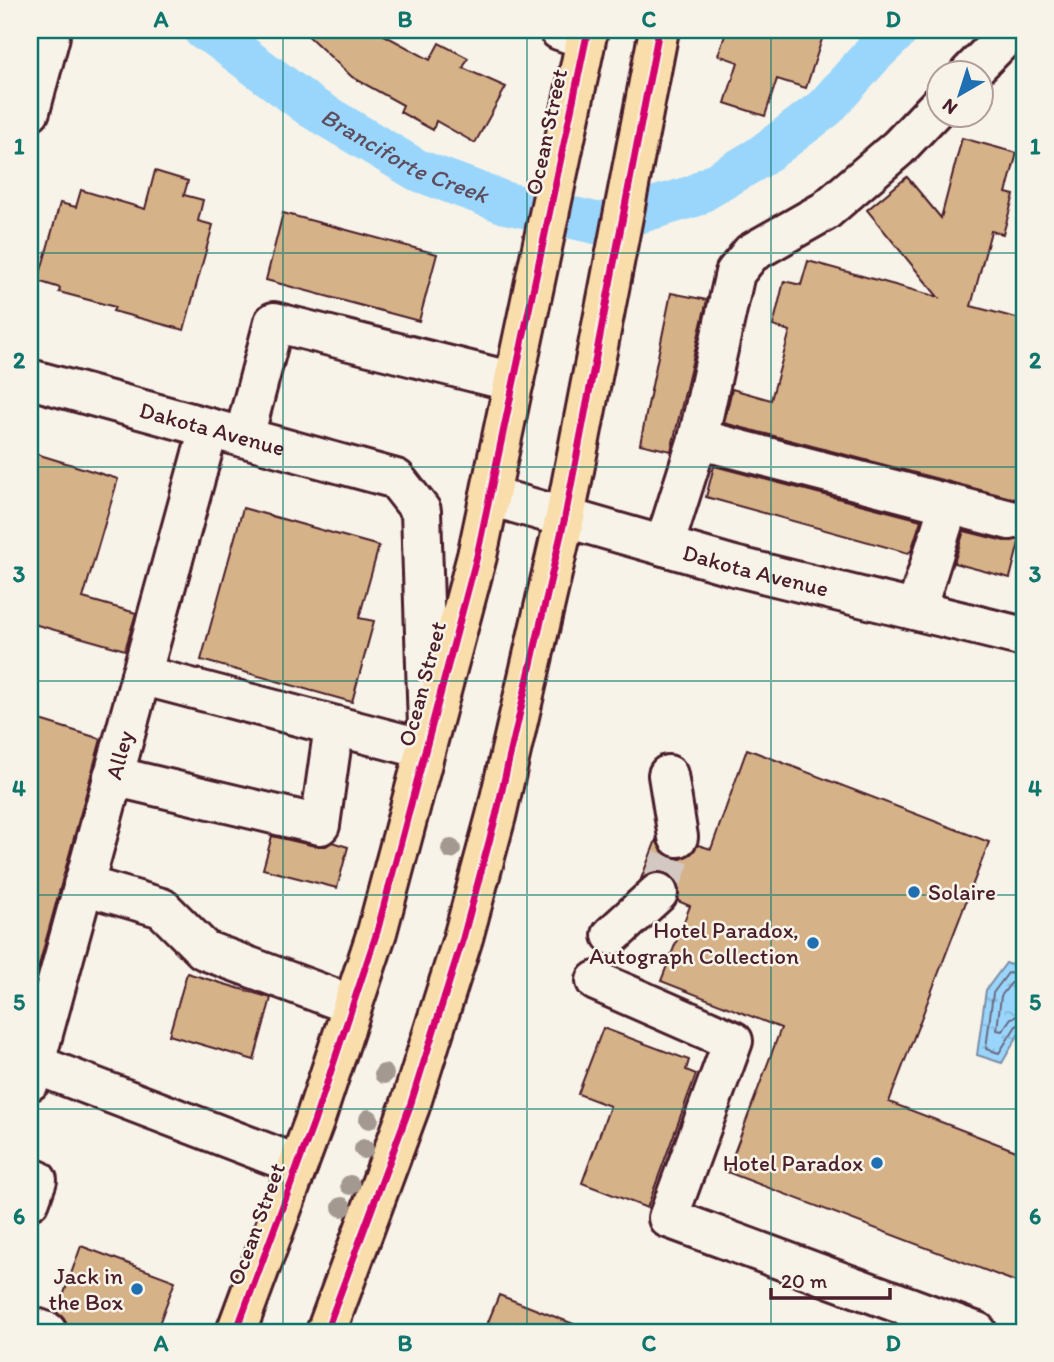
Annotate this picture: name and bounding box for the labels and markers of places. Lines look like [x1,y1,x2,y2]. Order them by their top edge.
place label: Solaire [928,878,996,906]
marker: Solaire [906,884,922,900]
place label: Hotel Paradox, Autograph Collection [589,916,799,970]
marker: Hotel Paradox, Autograph Collection [805,935,821,951]
place label: Hotel Paradox [723,1149,863,1177]
marker: Hotel Paradox [869,1155,885,1171]
place label: Jack in the Box [49,1262,124,1316]
marker: Jack in the Box [129,1281,145,1297]

